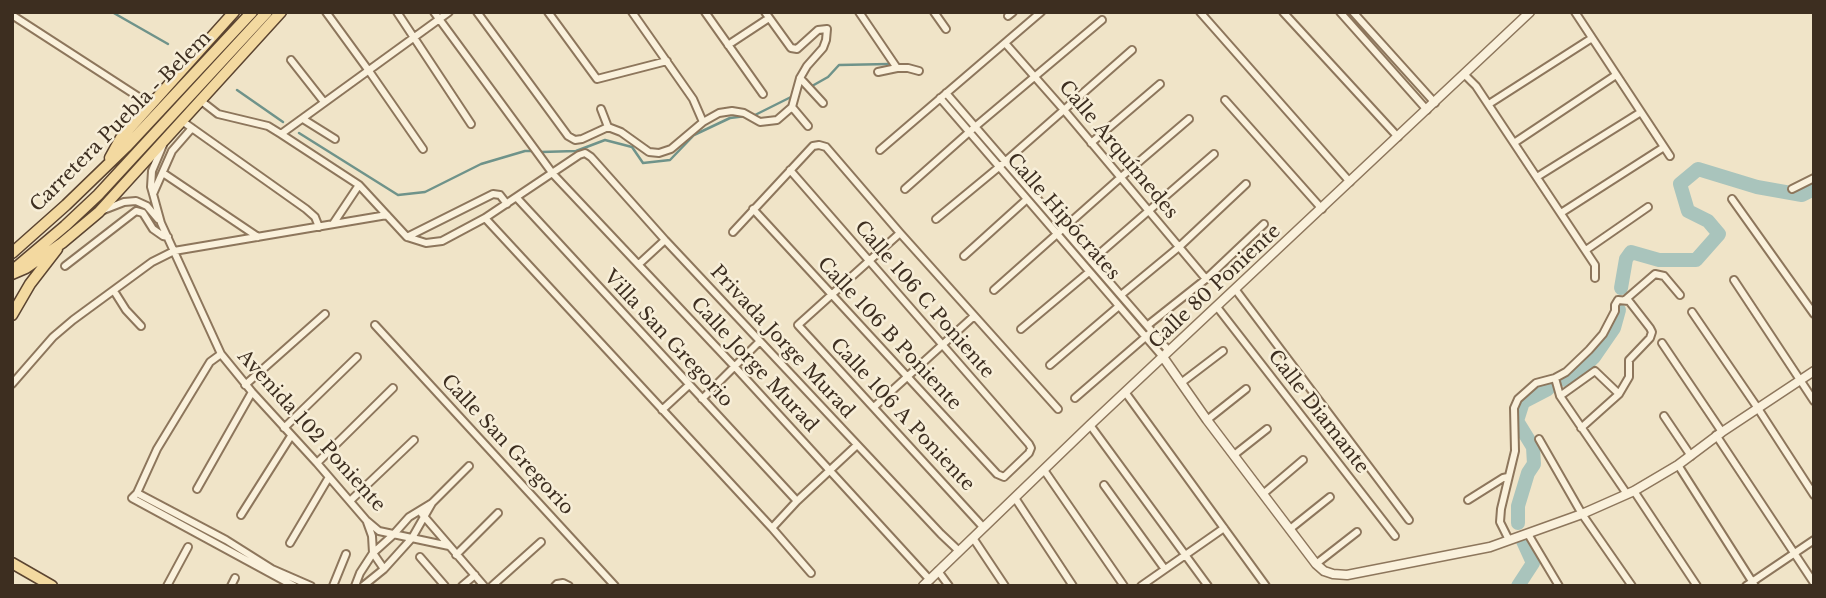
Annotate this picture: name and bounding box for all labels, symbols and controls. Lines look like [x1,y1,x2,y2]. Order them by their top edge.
street label: Carretera Puebla - Belem [26,27,216,217]
street label: Calle Arquímedes [1054,76,1182,224]
street label: Calle Hipócrates [1002,149,1124,285]
street label: Calle 106 C Poniente [849,217,999,383]
street label: Calle 80 Poniente [1145,220,1285,354]
street label: Calle 106 B Poniente [812,253,966,415]
street label: Privada Jorge Murad [705,261,859,423]
street label: Villa San Gregorio [599,266,737,412]
street label: Calle Jorge Murad [686,293,822,437]
street label: Calle 106 A Poniente [825,334,979,496]
street label: Avenida 102 Poniente [232,345,390,517]
street label: Calle Diamante [1263,346,1373,478]
street label: Calle San Gregorio [436,370,578,520]

